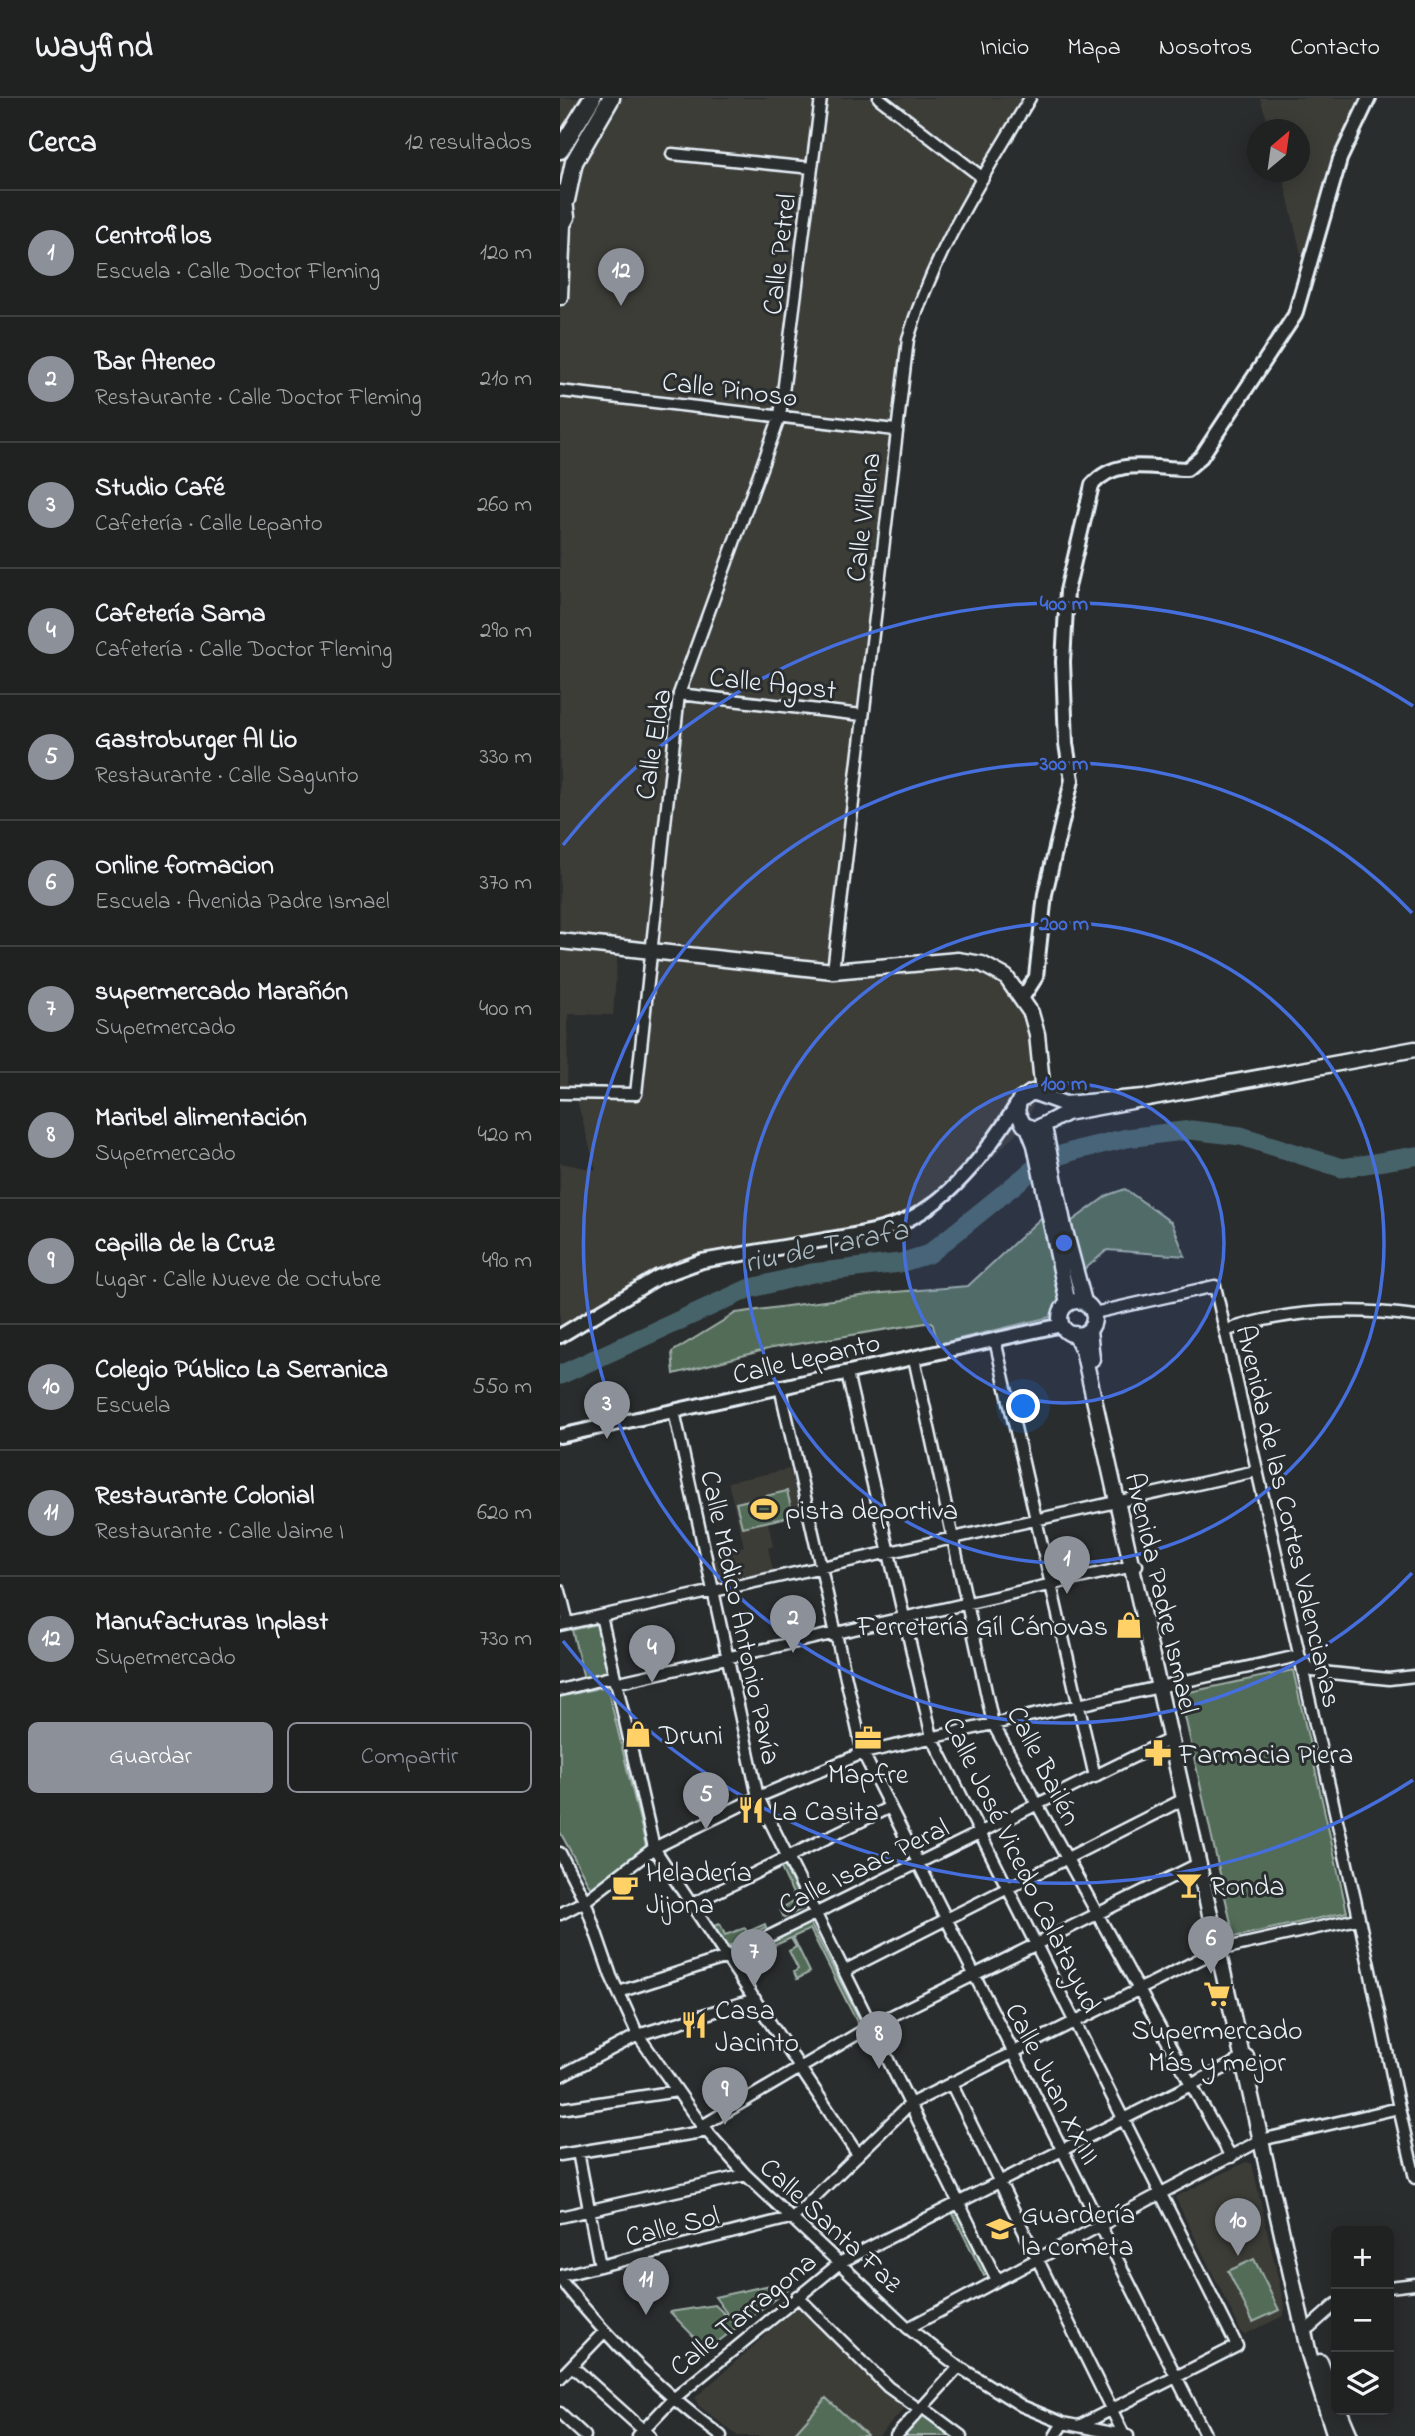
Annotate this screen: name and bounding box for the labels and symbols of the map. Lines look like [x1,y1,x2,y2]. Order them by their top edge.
north arrow [1247,119,1310,182]
street label: Calle Petrel [754,191,809,317]
pin: 12 [598,248,644,306]
street label: Calle Pinoso [659,363,800,420]
street label: Calle Villena [837,450,894,584]
text: 400 m [1040,590,1088,620]
street label: Calle Agost [707,658,838,713]
street label: Calle Elda [626,686,684,803]
text: 300 m [1039,750,1088,780]
text: 200 m [1038,910,1089,940]
text: 100 m [1041,1070,1087,1100]
water label: riu de Tarafa [741,1209,913,1287]
centre of rings [1052,1231,1076,1255]
street label: Avenida de las Cortes Valencianas [1223,1321,1351,1712]
street label: Calle Lepanto [729,1324,885,1397]
pin: 3 [584,1381,630,1439]
your location [1006,1389,1040,1423]
street label: Calle Médico Antonio Pavía [687,1467,790,1769]
street label: Avenida Padre Ismael [1112,1469,1207,1719]
place label: pista deportiva [785,1492,958,1533]
sports icon: pista deportiva [749,1494,779,1524]
pin: 1 [1044,1536,1090,1594]
pin: 2 [770,1595,816,1653]
place label: Ferretería Gíl Cánovas [856,1608,1108,1649]
shop icon: Ferretería Gíl Cánovas [1114,1610,1144,1640]
pin: 4 [629,1625,675,1683]
street label: Calle Bailén [994,1700,1090,1834]
street label: Calle José Vicedo Calatayud [930,1710,1110,2021]
place label: Druni [658,1717,723,1758]
shop icon: Druni [623,1719,653,1749]
office icon: Mapfre [853,1723,883,1753]
place label: Farmacia Piera [1178,1736,1353,1777]
pharmacy icon: Farmacia Piera [1143,1738,1173,1768]
place label: Mapfre [828,1756,909,1797]
pin: 5 [683,1772,729,1830]
place label: La Casita [772,1793,879,1834]
restaurant icon: La Casita [736,1795,766,1825]
street label: Calle Isaac Peral [772,1809,957,1927]
place label: Heladería Jijona [646,1854,752,1927]
place label: Ronda [1210,1868,1285,1909]
bar icon: Ronda [1174,1870,1204,1900]
cafe icon: Heladería Jijona [610,1872,640,1902]
pin: 6 [1188,1916,1234,1974]
pin: 7 [731,1929,777,1987]
supermarket icon: Supermercado Más y mejor [1202,1979,1232,2009]
place label: Casa Jacinto [715,1992,799,2065]
street label: Calle Juan XXIII [992,1996,1109,2173]
restaurant icon: Casa Jacinto [679,2010,709,2040]
pin: 8 [856,2011,902,2069]
place label: Supermercado Más y mejor [1131,2012,1303,2085]
pin: 9 [702,2067,748,2125]
street label: Calle Santa Faz [749,2149,911,2304]
place label: Guardería la cometa [1021,2196,1135,2269]
street label: Calle Sol [621,2197,724,2260]
pin: 10 [1215,2198,1261,2256]
school or university icon: Guardería la cometa [985,2214,1015,2244]
street label: Calle Tarragona [662,2243,827,2388]
pin: 11 [623,2257,669,2315]

